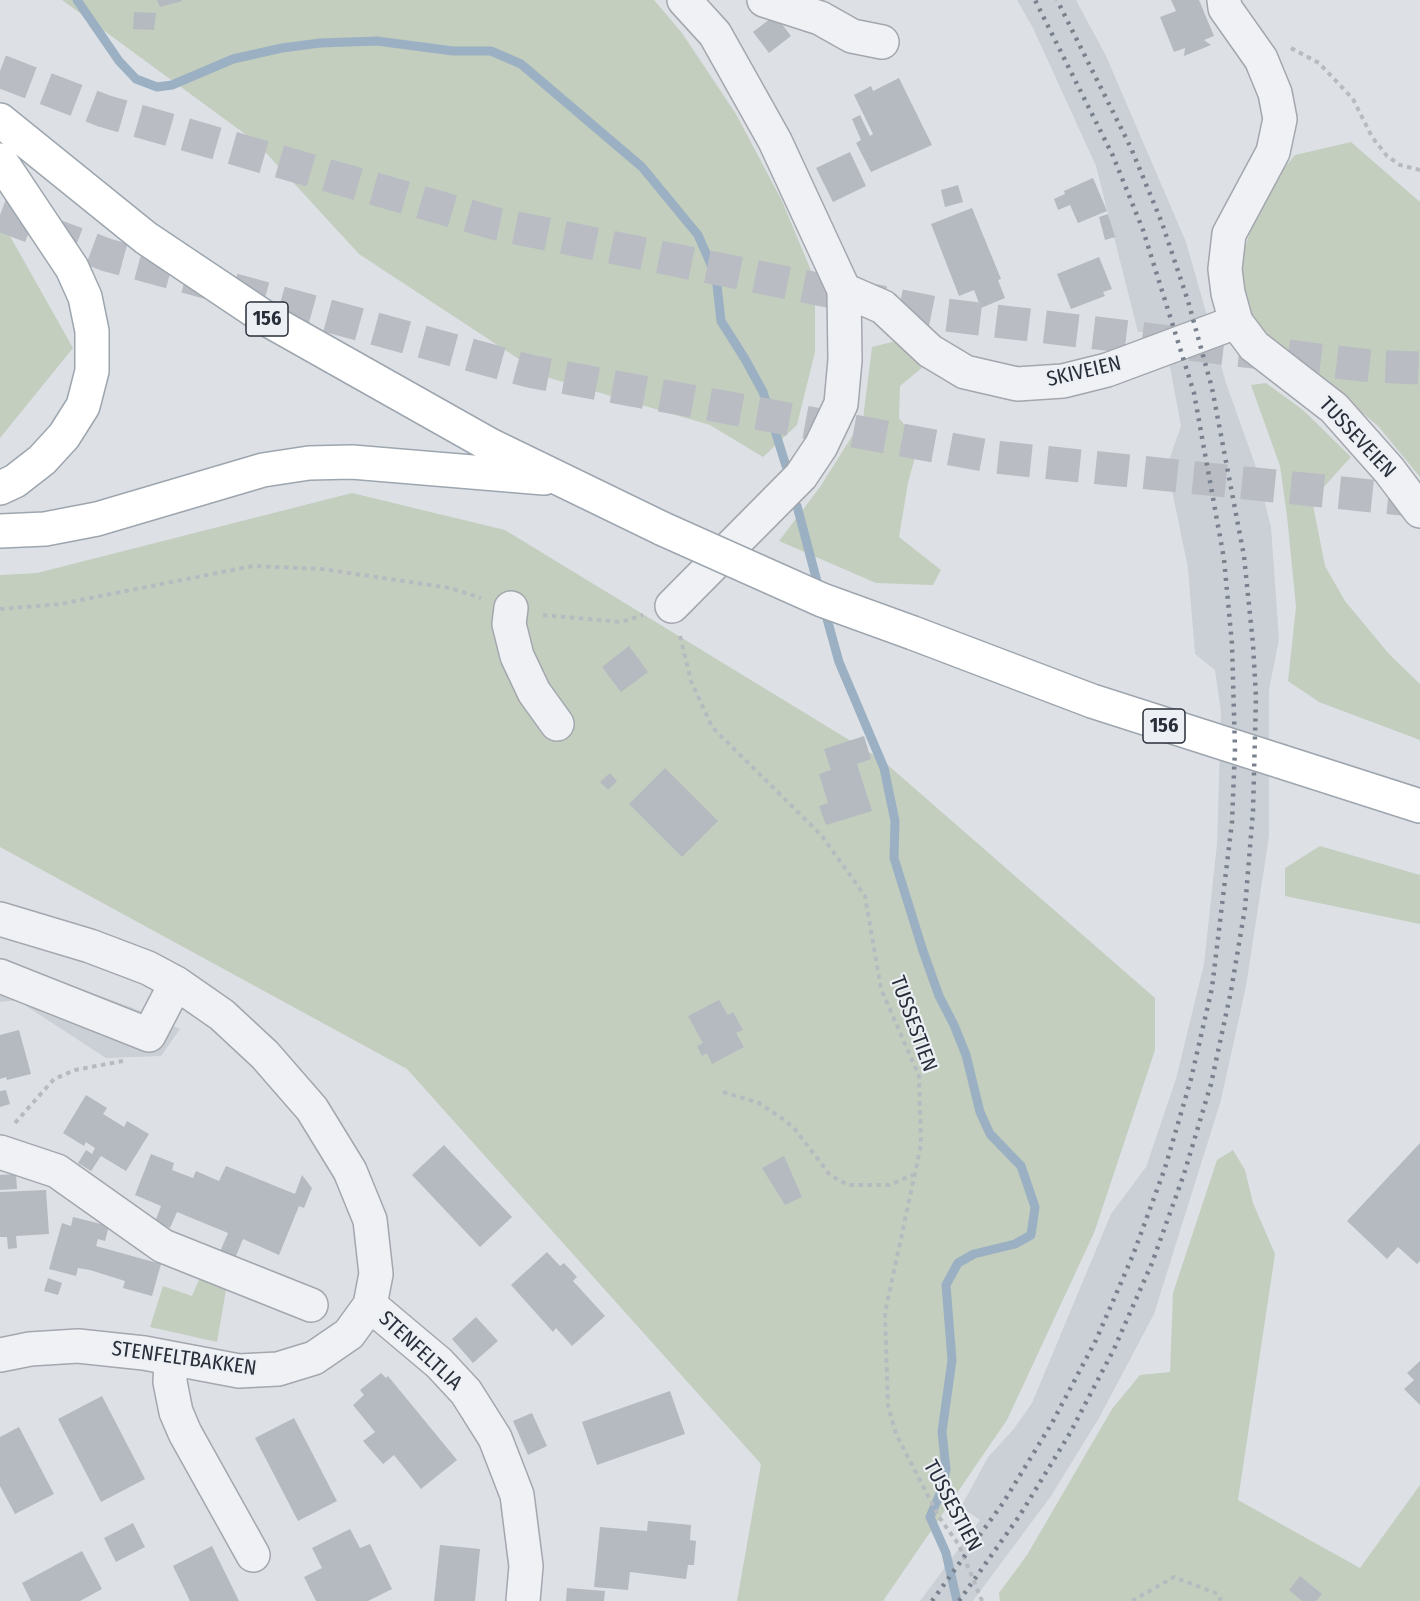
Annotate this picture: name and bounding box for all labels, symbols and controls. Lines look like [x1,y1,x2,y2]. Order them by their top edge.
road number: 156 [246,302,288,336]
street label: SKIVEIEN [1044,351,1124,393]
street label: TUSSEVEIEN [1313,392,1401,484]
road number: 156 [1143,709,1185,743]
street label: TUSSESTIEN [884,973,942,1075]
street label: STENFELTLIA [373,1306,467,1396]
street label: STENFELTBAKKEN [110,1336,258,1382]
street label: TUSSESTIEN [917,1456,987,1556]

